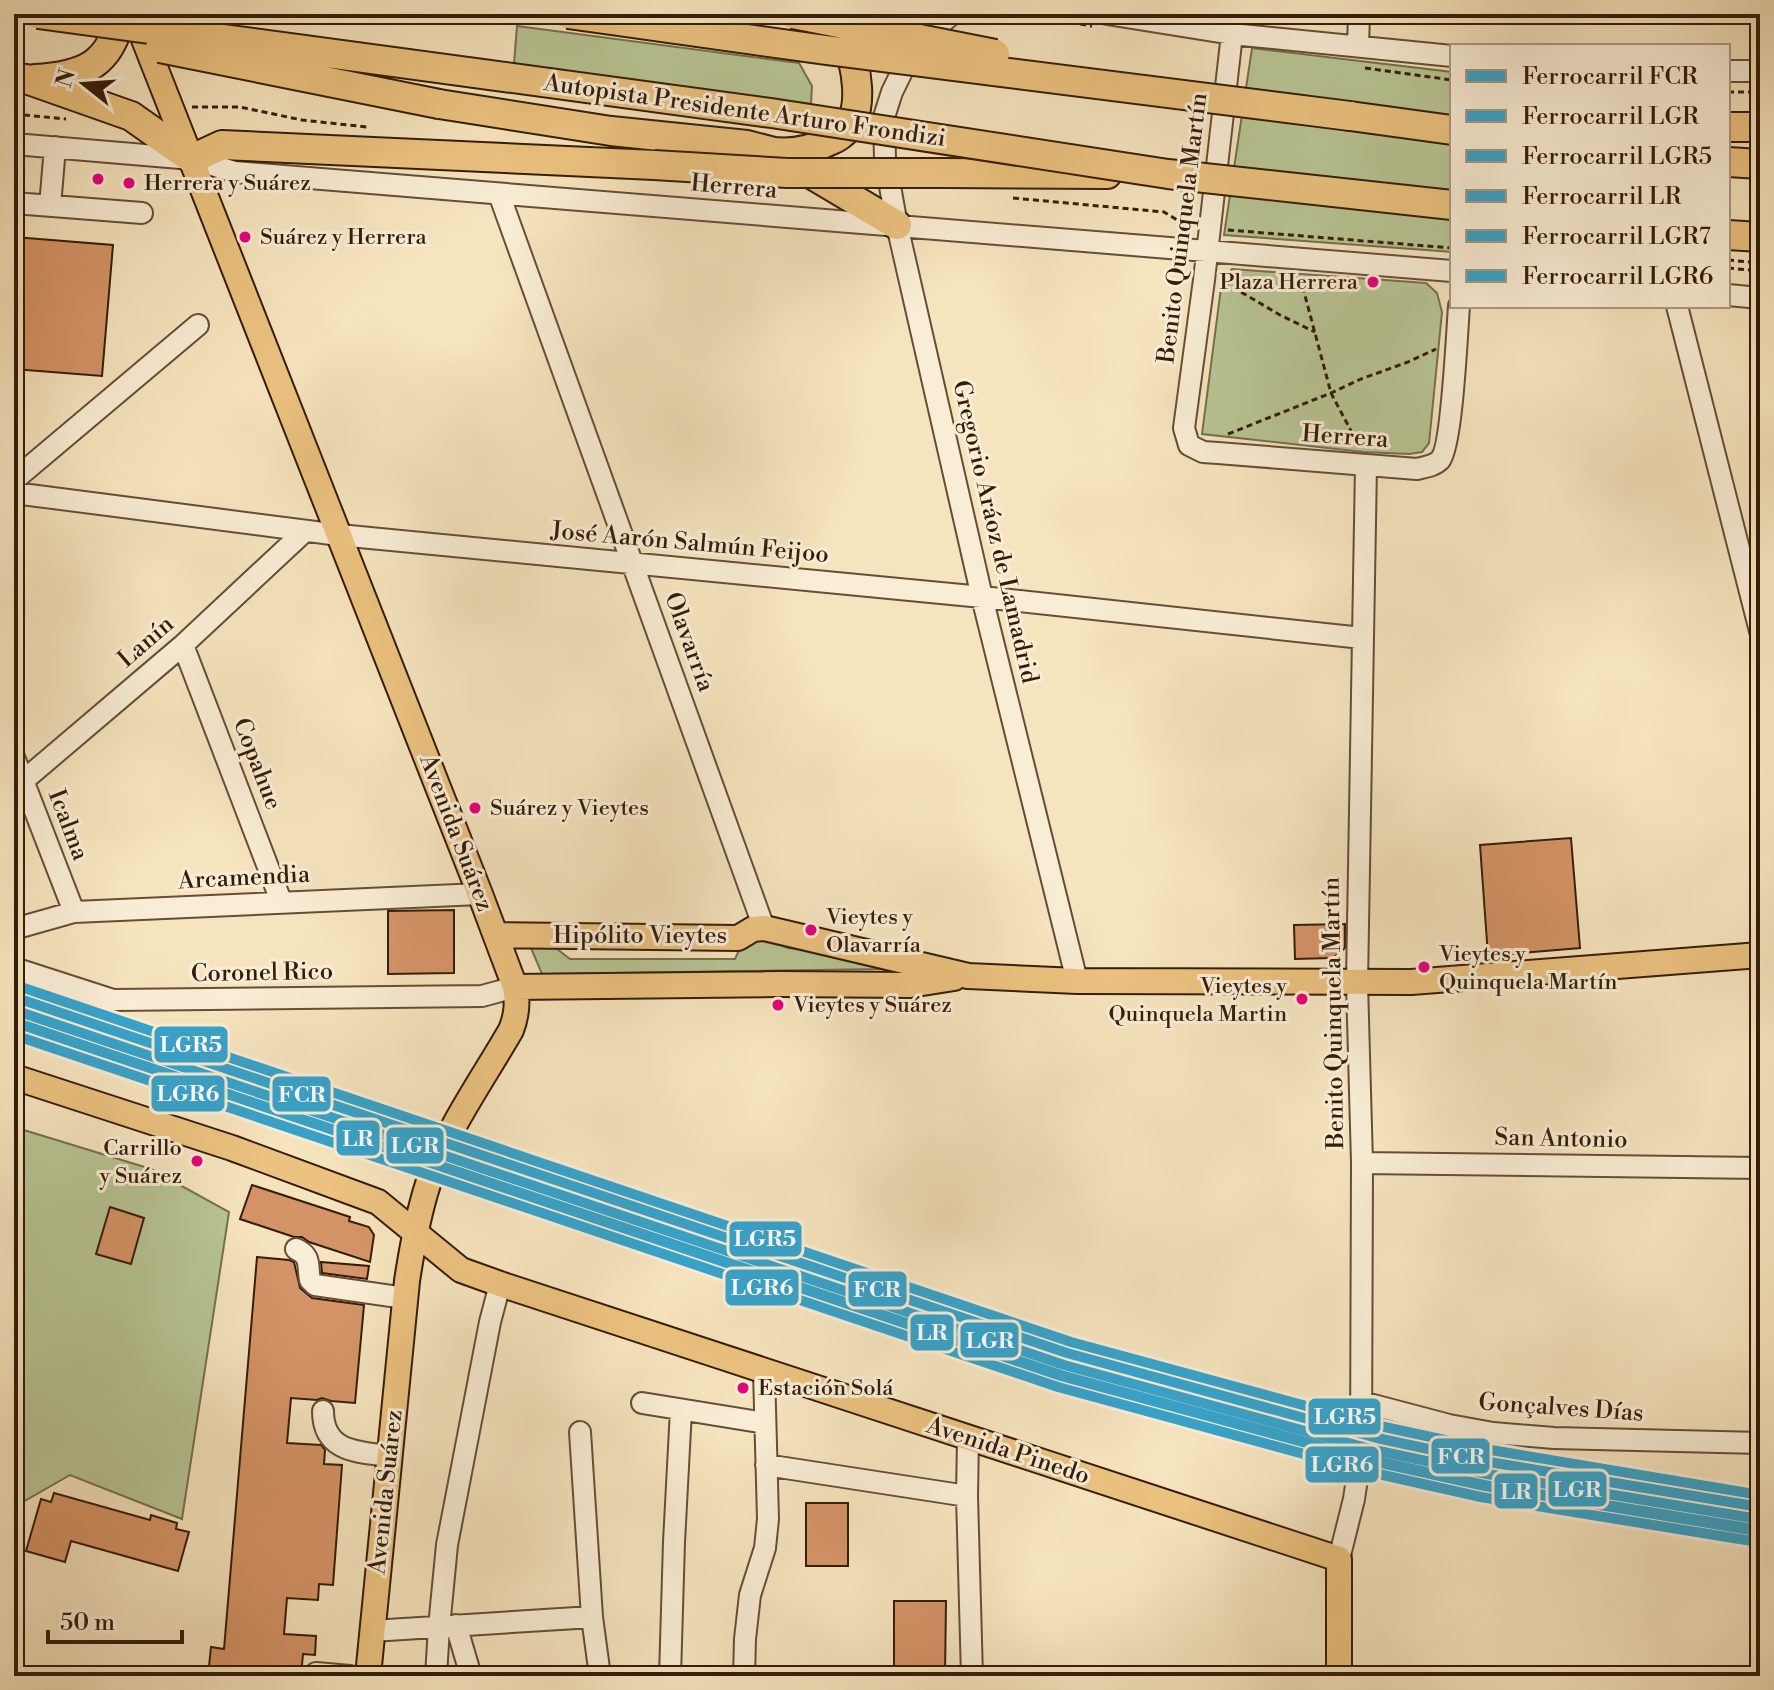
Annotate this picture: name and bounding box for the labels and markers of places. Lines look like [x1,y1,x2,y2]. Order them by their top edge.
place label: Herrera y Suárez [144,170,311,197]
unlabelled marker [90,171,106,187]
marker: Herrera y Suárez [121,175,137,191]
place label: Suárez y Herrera [260,224,428,251]
marker: Suárez y Herrera [237,229,253,245]
place label: Plaza Herrera [1219,269,1359,296]
marker: Plaza Herrera [1365,274,1381,290]
place label: Suárez y Vieytes [490,795,649,822]
marker: Suárez y Vieytes [467,800,483,816]
place label: Vieytes y Olavarría [825,904,922,959]
marker: Vieytes y Olavarría [803,922,819,938]
place label: Vieytes y Quinquela Martín [1438,941,1617,996]
marker: Vieytes y Quinquela Martín [1416,959,1432,975]
place label: Vieytes y Quinquela Martin [1109,973,1287,1028]
marker: Vieytes y Quinquela Martin [1294,991,1310,1007]
place label: Vieytes y Suárez [792,992,952,1019]
marker: Vieytes y Suárez [770,997,786,1013]
place label: Carrillo y Suárez [98,1135,182,1190]
marker: Carrillo y Suárez [189,1153,205,1169]
place label: Estación Solá [758,1375,894,1402]
marker: Estación Solá [735,1380,751,1396]

